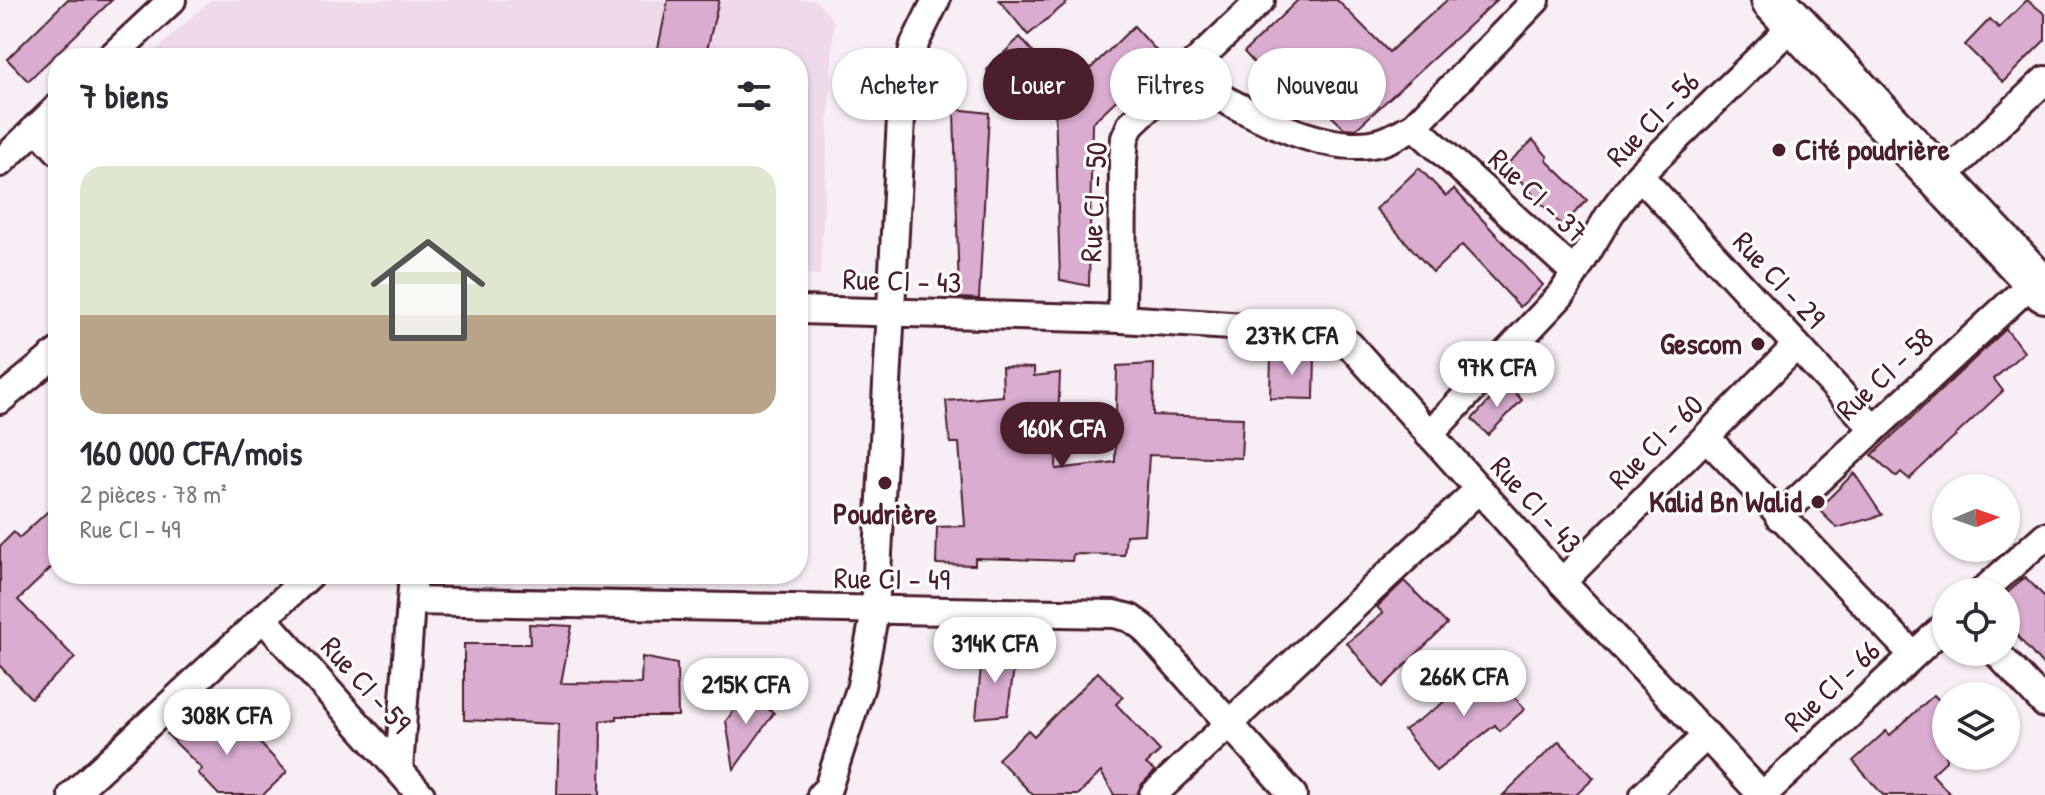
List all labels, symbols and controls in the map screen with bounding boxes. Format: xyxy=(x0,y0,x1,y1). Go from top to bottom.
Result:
chip: Acheter xyxy=(832,48,967,120)
chip: Louer xyxy=(983,48,1094,120)
chip: Filtres xyxy=(1110,48,1232,120)
chip: Nouveau xyxy=(1248,48,1386,120)
street label: Rue CI - 56 xyxy=(1597,62,1708,175)
text: 7 biens xyxy=(80,73,168,119)
icon: filters xyxy=(732,74,776,118)
place label: Cité poudrière xyxy=(1795,129,1950,170)
street label: Rue CI - 37 xyxy=(1480,139,1597,252)
street label: Rue CI - 50 xyxy=(1070,141,1116,263)
marker: Cité poudrière xyxy=(1770,141,1788,159)
icon: home xyxy=(356,218,500,362)
street label: Rue CI - 29 xyxy=(1725,222,1835,336)
street label: Rue CI - 43 xyxy=(842,258,962,302)
pin: 237K CFA xyxy=(1209,309,1375,377)
text: 237K CFA xyxy=(1246,317,1338,352)
street label: Rue CI - 58 xyxy=(1827,318,1942,429)
place label: Gescom xyxy=(1660,323,1742,363)
marker: Gescom xyxy=(1749,335,1767,353)
pin: 97K CFA xyxy=(1423,341,1571,409)
text: 97K CFA xyxy=(1458,349,1536,384)
street label: Rue CI - 60 xyxy=(1599,385,1712,498)
pin: 160K CFA xyxy=(979,402,1145,470)
text: 160K CFA xyxy=(1018,410,1106,445)
text: 160 000 CFA/mois xyxy=(80,430,302,476)
street label: Rue CI - 43 xyxy=(1482,447,1591,562)
marker: Poudrière xyxy=(876,474,894,492)
north arrow xyxy=(1932,474,2020,562)
map controls xyxy=(1932,474,2020,770)
text: 2 pièces · 78 m² xyxy=(80,476,227,511)
place label: Kalid Bn Walid xyxy=(1649,481,1802,521)
place label: Poudrière xyxy=(833,493,937,533)
marker: Kalid Bn Walid xyxy=(1809,493,1827,511)
text: Rue CI - 49 xyxy=(80,511,181,546)
street label: Rue CI - 49 xyxy=(834,557,950,599)
button: locate xyxy=(1932,578,2020,666)
pin: 314K CFA xyxy=(912,617,1078,685)
text: 314K CFA xyxy=(951,625,1039,660)
street label: Rue CI - 59 xyxy=(313,627,421,741)
street label: Rue CI - 66 xyxy=(1775,630,1888,740)
pin: 266K CFA xyxy=(1381,650,1547,718)
pin: 215K CFA xyxy=(663,658,829,726)
text: 266K CFA xyxy=(1419,658,1509,693)
text: 215K CFA xyxy=(702,666,790,701)
button: layers xyxy=(1932,682,2020,770)
pin: 308K CFA xyxy=(144,689,310,757)
text: 308K CFA xyxy=(182,697,272,732)

